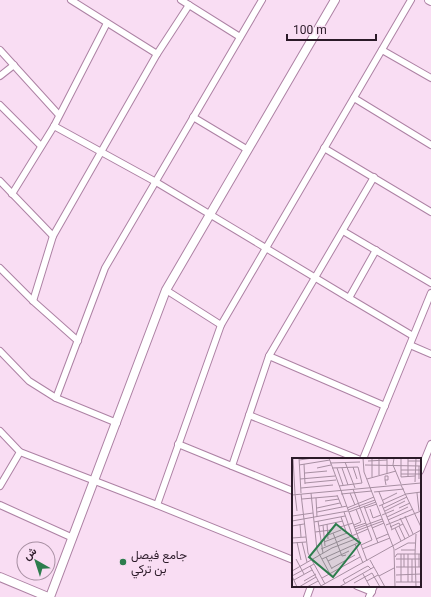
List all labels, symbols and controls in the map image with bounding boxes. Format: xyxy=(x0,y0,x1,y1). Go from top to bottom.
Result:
scale bar xyxy=(287,16,376,42)
text: 100 m xyxy=(293,23,327,37)
inset map xyxy=(292,458,421,587)
north arrow xyxy=(16,541,56,581)
text: ش xyxy=(21,544,39,563)
place label: جامع فيصل بن تركي xyxy=(131,548,187,579)
marker: جامع فيصل بن تركي xyxy=(118,557,128,567)

